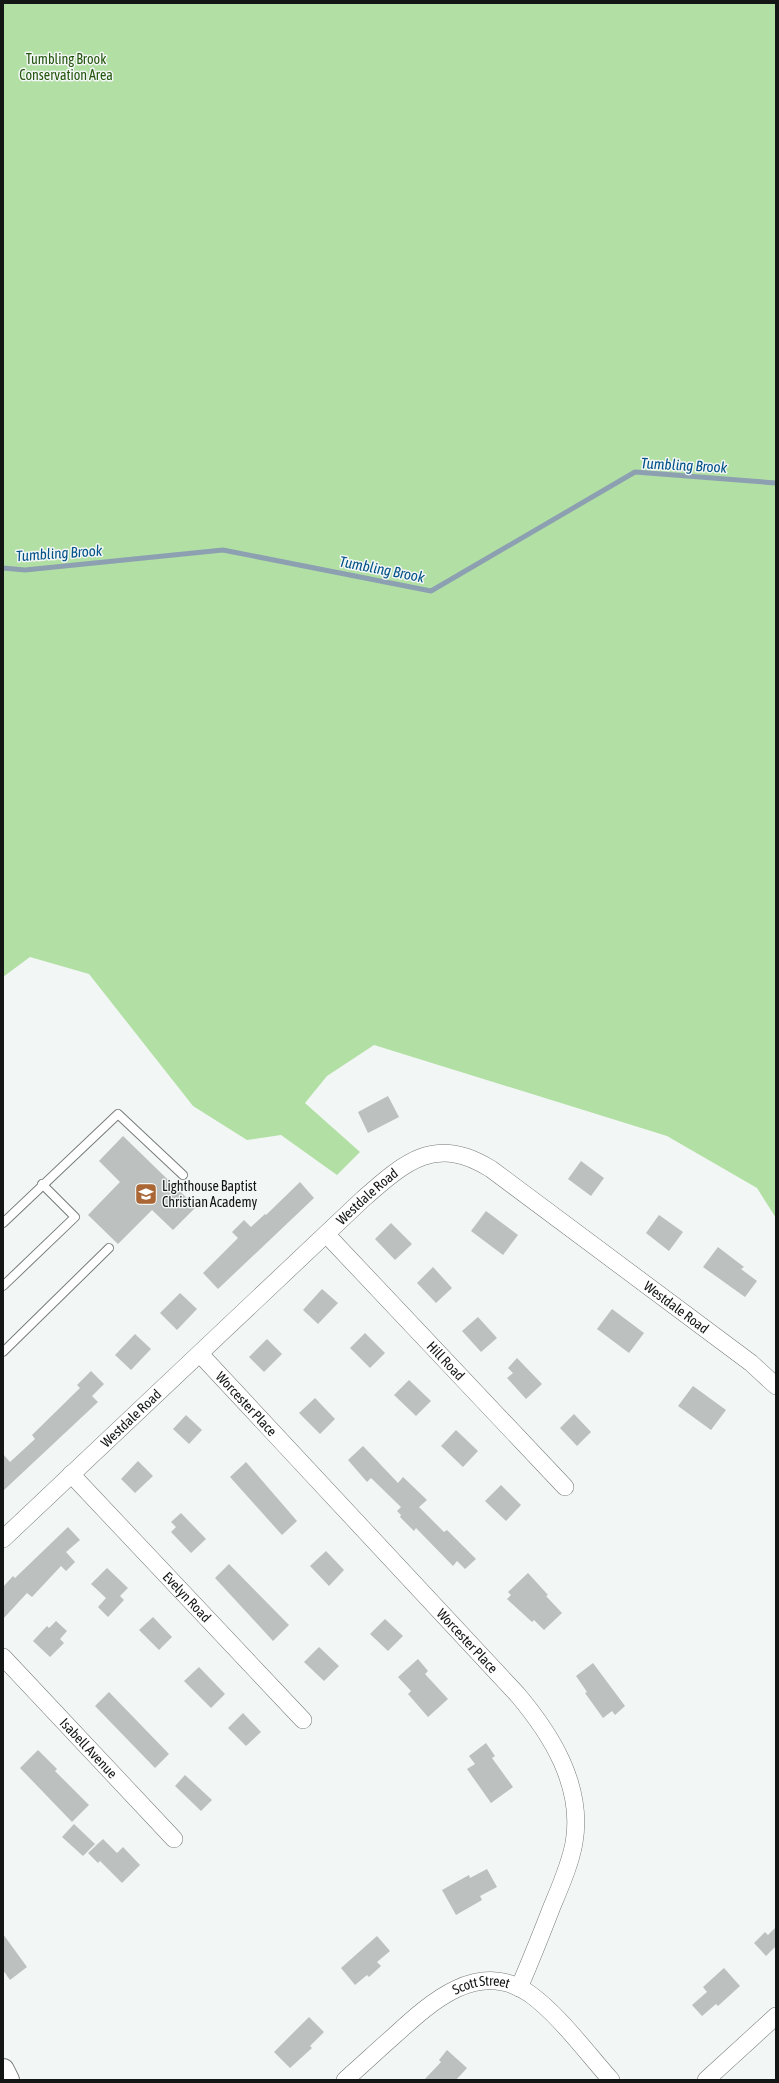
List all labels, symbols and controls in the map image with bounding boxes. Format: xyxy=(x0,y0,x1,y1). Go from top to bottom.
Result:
park label: Tumbling Brook Conservation Area xyxy=(19,51,113,83)
water label: Tumbling Brook xyxy=(640,454,728,476)
water label: Tumbling Brook xyxy=(15,541,103,565)
water label: Tumbling Brook xyxy=(338,552,427,586)
street label: Westdale Road xyxy=(333,1165,401,1228)
place label: Lighthouse Baptist Christian Academy xyxy=(162,1178,257,1210)
school or university icon: Lighthouse Baptist Christian Academy xyxy=(133,1181,159,1207)
street label: Westdale Road xyxy=(641,1278,712,1337)
street label: Hill Road xyxy=(424,1338,468,1384)
street label: Worcester Place xyxy=(213,1368,280,1439)
street label: Westdale Road xyxy=(98,1386,164,1450)
street label: Evelyn Road xyxy=(160,1569,214,1625)
street label: Worcester Place xyxy=(434,1605,501,1676)
street label: Isabell Avenue xyxy=(57,1715,121,1781)
street label: Scott Street xyxy=(450,1973,512,1998)

